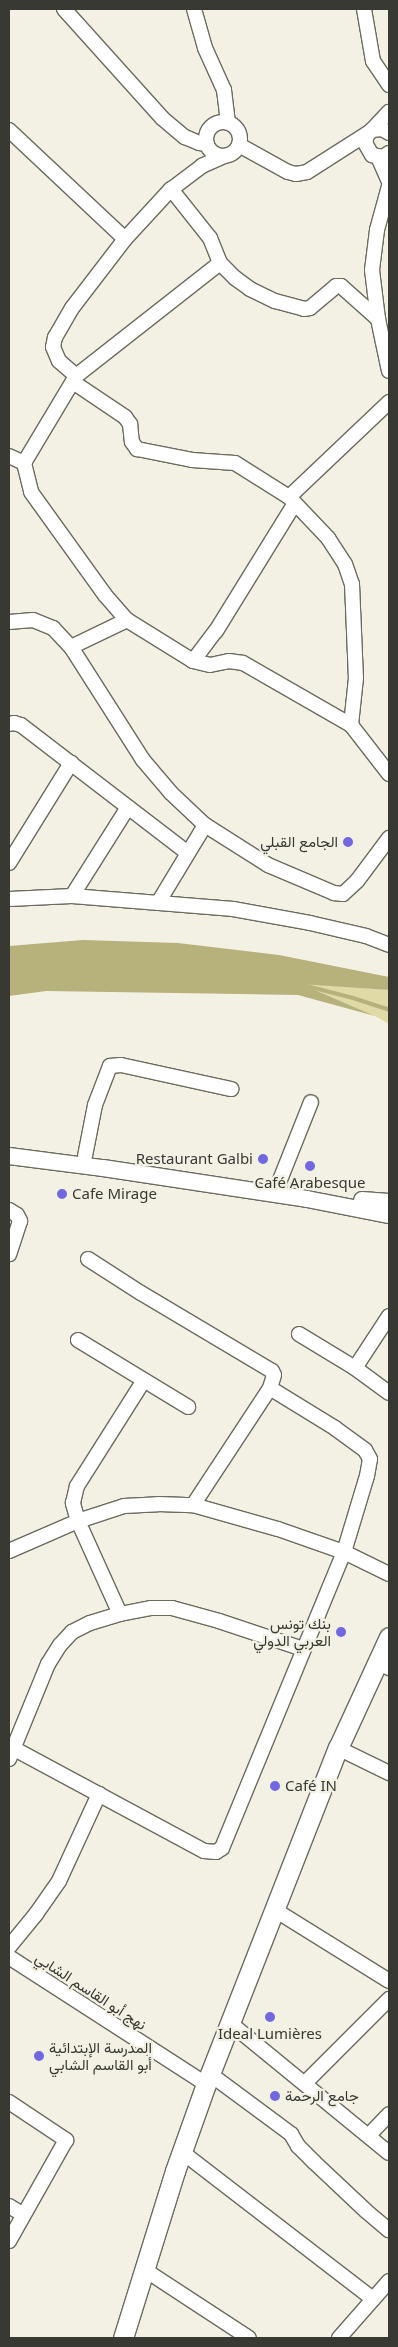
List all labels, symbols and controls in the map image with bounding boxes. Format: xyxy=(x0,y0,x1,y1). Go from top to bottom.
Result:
place label: الجامع القبلي xyxy=(260,833,338,851)
marker: الجامع القبلي xyxy=(342,836,354,848)
place label: Restaurant Galbi xyxy=(136,1150,253,1168)
marker: Restaurant Galbi xyxy=(257,1153,269,1165)
marker: Café Arabesque xyxy=(304,1160,316,1172)
place label: Café Arabesque xyxy=(254,1174,366,1192)
place label: Cafe Mirage xyxy=(72,1185,157,1203)
marker: Cafe Mirage xyxy=(56,1188,68,1200)
place label: بنك تونس العربي الدولي xyxy=(253,1614,331,1649)
marker: بنك تونس العربي الدولي xyxy=(335,1626,347,1638)
place label: Café IN xyxy=(285,1777,337,1795)
marker: Café IN xyxy=(269,1780,281,1792)
street label: نهج أبو القاسم الشابي xyxy=(32,1948,150,2034)
marker: Ideal Lumières xyxy=(264,2011,276,2023)
place label: Ideal Lumières xyxy=(218,2025,322,2043)
place label: المدرسة الإبتدائية أبو القاسم الشابي xyxy=(49,2038,152,2073)
marker: المدرسة الإبتدائية أبو القاسم الشابي xyxy=(33,2050,45,2062)
place label: جامع الرحمة xyxy=(285,2087,359,2105)
marker: جامع الرحمة xyxy=(269,2090,281,2102)

